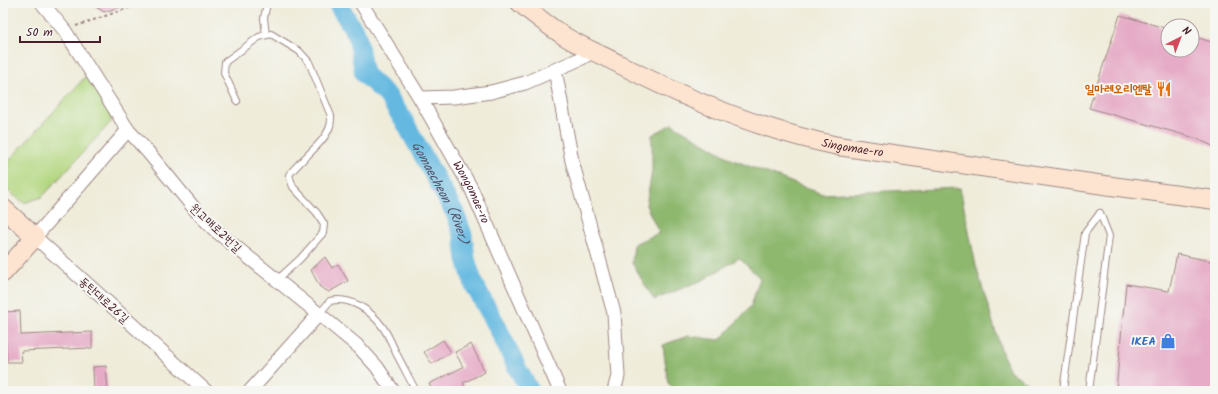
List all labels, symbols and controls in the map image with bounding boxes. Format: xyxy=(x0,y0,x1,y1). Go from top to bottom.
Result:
scale bar xyxy=(20,18,100,44)
north arrow xyxy=(1160,18,1200,58)
text: N xyxy=(1177,22,1195,40)
text: 50 m xyxy=(26,23,53,42)
place label: 일마레오리엔탈 xyxy=(1084,80,1152,99)
restaurant icon: 일마레오리엔탈 xyxy=(1155,80,1173,98)
street label: Singomae-ro xyxy=(820,134,885,163)
water label: Gomaecheon (River) xyxy=(405,138,473,246)
street label: Wongomae-ro xyxy=(447,157,494,227)
street label: 원고매로2번길 xyxy=(185,199,246,258)
street label: 동탄대로26길 xyxy=(74,273,133,328)
place label: IKEA xyxy=(1131,332,1156,351)
shop icon: IKEA xyxy=(1159,332,1177,350)

